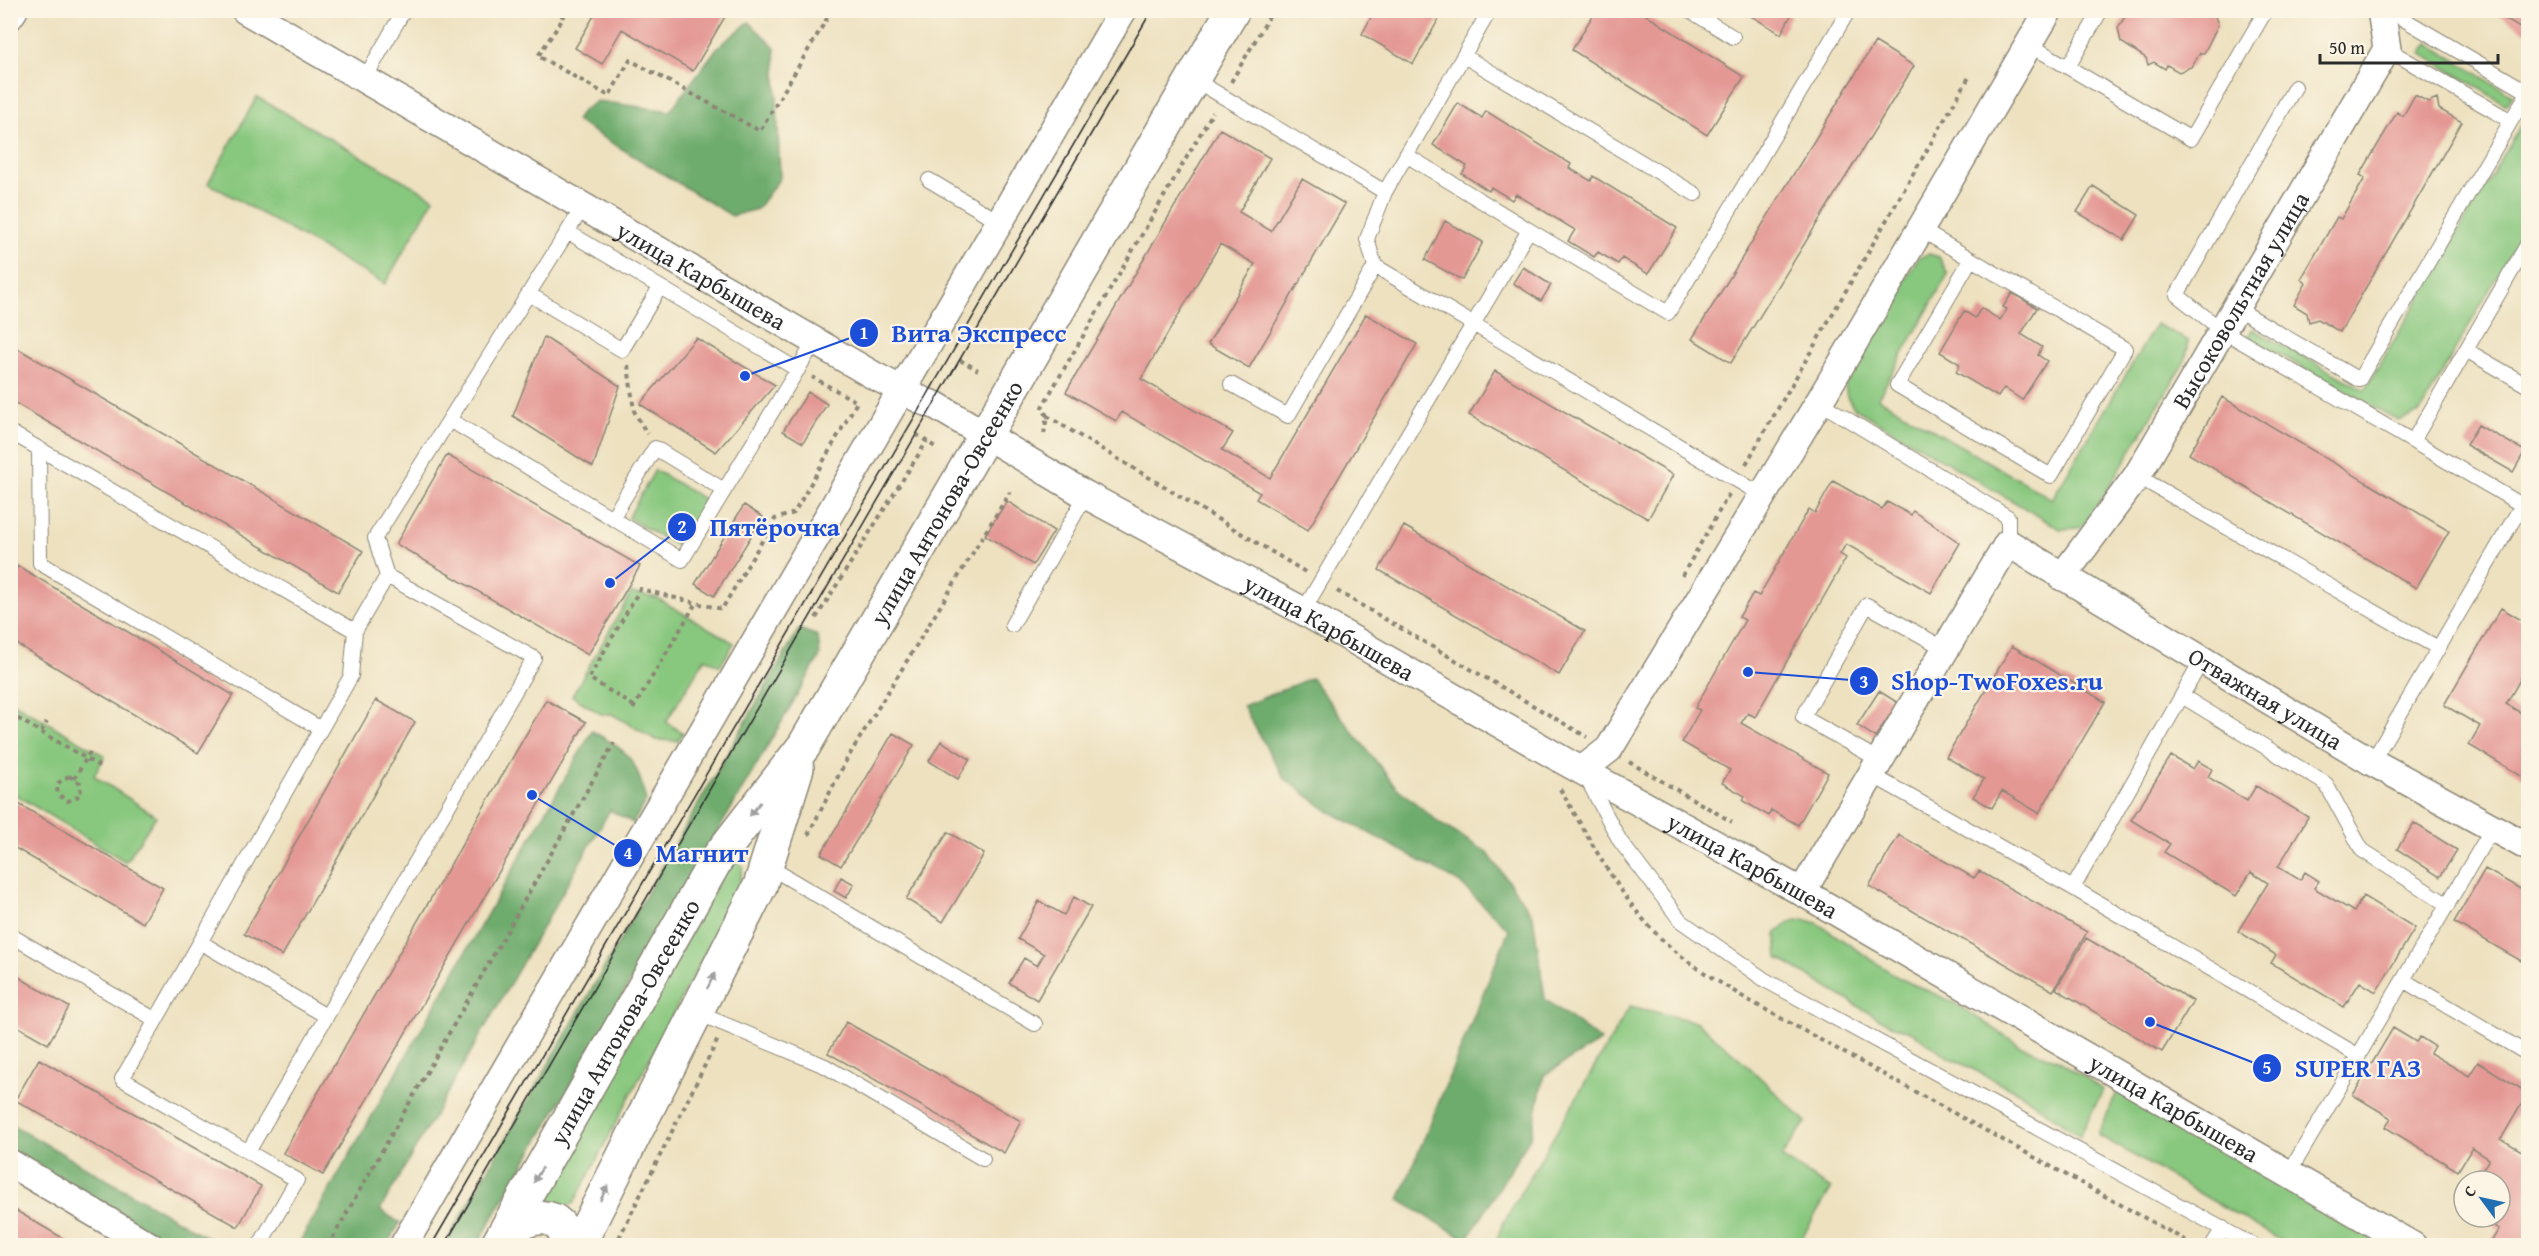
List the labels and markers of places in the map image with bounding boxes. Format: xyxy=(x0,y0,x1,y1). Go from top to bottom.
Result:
callout: Вита Экспресс xyxy=(849,311,1078,355)
callout: Пятёрочка xyxy=(667,505,852,549)
callout: Shop-TwoFoxes.ru xyxy=(1849,659,2115,703)
callout: Магнит xyxy=(613,831,760,875)
callout: SUPER ГАЗ xyxy=(2252,1046,2433,1090)

